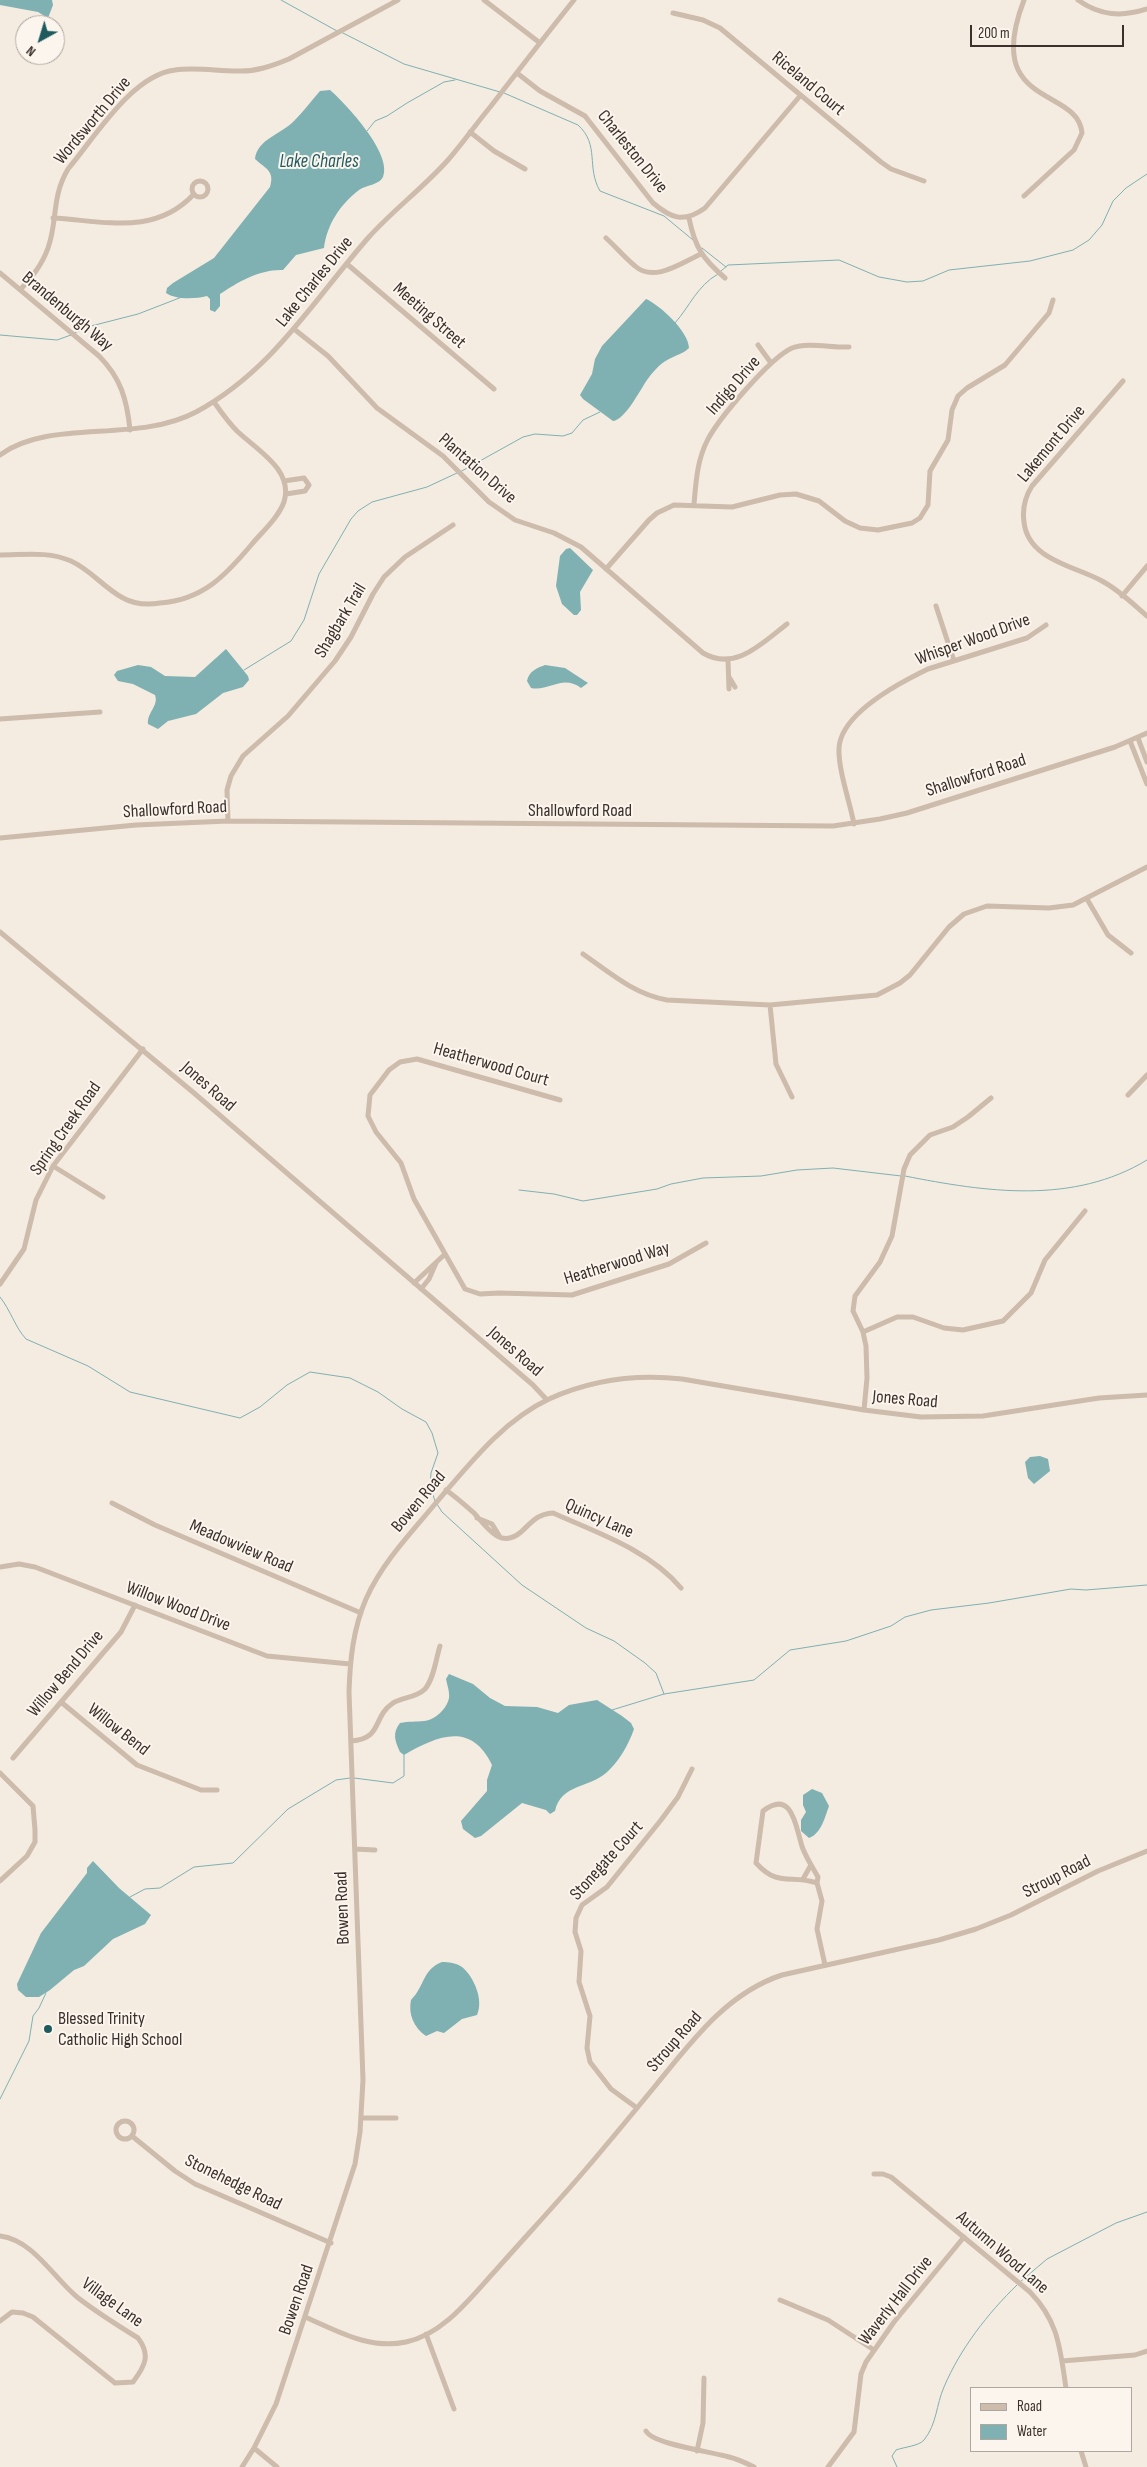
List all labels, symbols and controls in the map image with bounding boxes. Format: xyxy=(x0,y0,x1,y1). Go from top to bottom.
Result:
north arrow xyxy=(15,15,65,65)
scale bar xyxy=(972,15,1126,47)
text: 200 m xyxy=(978,24,1010,43)
text: N xyxy=(23,42,39,60)
street label: Riceland Court xyxy=(767,47,849,121)
street label: Wordsworth Drive xyxy=(50,73,136,169)
street label: Charleston Drive xyxy=(592,106,672,198)
water label: Lake Charles xyxy=(279,151,359,173)
street label: Lake Charles Drive xyxy=(272,232,358,332)
street label: Brandenburgh Way xyxy=(17,268,117,356)
street label: Meeting Street xyxy=(388,278,470,354)
street label: Indigo Drive xyxy=(703,352,765,420)
street label: Lakemont Drive xyxy=(1013,401,1091,487)
street label: Plantation Drive xyxy=(434,429,520,509)
street label: Shagbark Trail xyxy=(310,580,372,662)
street label: Whisper Wood Drive xyxy=(913,609,1033,671)
street label: Shallowford Road xyxy=(923,750,1029,802)
street label: Shallowford Road xyxy=(122,796,228,824)
street label: Shallowford Road xyxy=(528,800,632,822)
street label: Heatherwood Court xyxy=(431,1038,551,1092)
street label: Jones Road xyxy=(176,1057,240,1117)
street label: Spring Creek Road xyxy=(26,1078,106,1180)
street label: Heatherwood Way xyxy=(561,1238,673,1290)
street label: Jones Road xyxy=(483,1322,547,1382)
street label: Jones Road xyxy=(871,1386,939,1414)
street label: Bowen Road xyxy=(387,1467,451,1537)
street label: Quincy Lane xyxy=(561,1494,637,1544)
street label: Meadowview Road xyxy=(186,1516,296,1578)
street label: Willow Wood Drive xyxy=(123,1577,233,1637)
street label: Willow Bend Drive xyxy=(23,1626,109,1722)
street label: Willow Bend xyxy=(83,1699,153,1761)
street label: Stonegate Court xyxy=(566,1817,648,1905)
street label: Stroup Road xyxy=(1019,1851,1095,1903)
street label: Bowen Road xyxy=(331,1871,355,1945)
street label: Stroup Road xyxy=(643,2007,707,2077)
place label: Blessed Trinity Catholic High School xyxy=(58,2008,182,2050)
marker: Blessed Trinity Catholic High School xyxy=(42,2023,54,2035)
street label: Stonehedge Road xyxy=(181,2150,285,2216)
street label: Autumn Wood Lane xyxy=(951,2207,1053,2299)
street label: Waverly Hall Drive xyxy=(854,2252,938,2350)
street label: Bowen Road xyxy=(275,2262,319,2338)
street label: Village Lane xyxy=(77,2273,147,2333)
legend xyxy=(970,2387,1132,2452)
text: Road xyxy=(1017,2397,1042,2416)
text: Water xyxy=(1017,2422,1047,2441)

